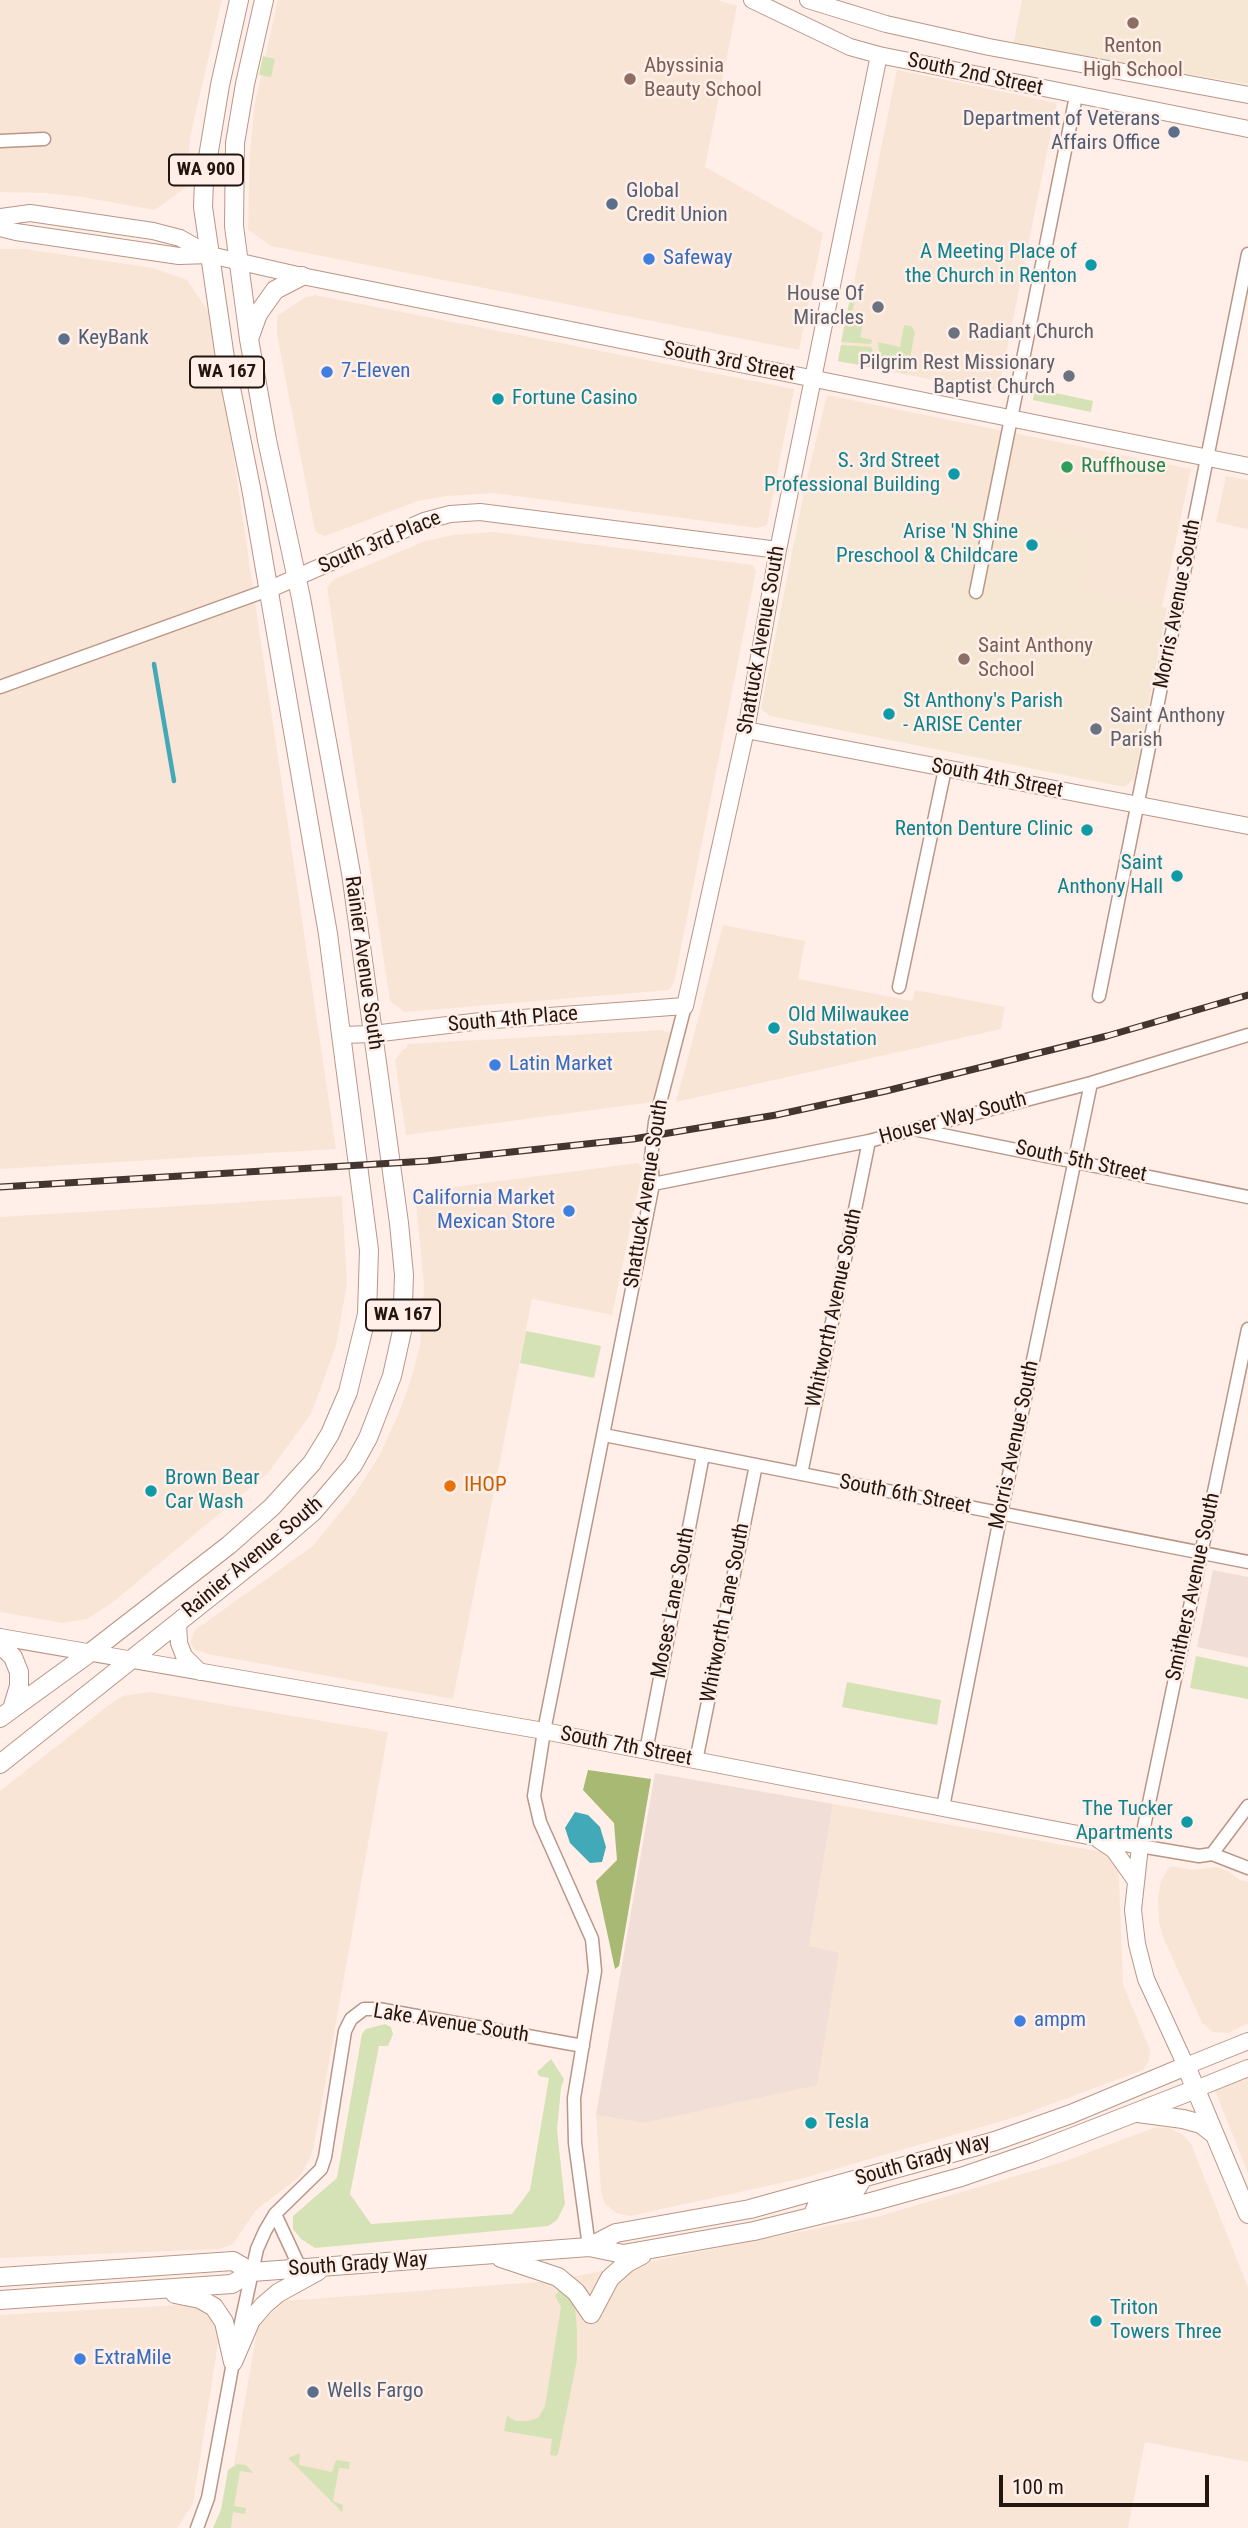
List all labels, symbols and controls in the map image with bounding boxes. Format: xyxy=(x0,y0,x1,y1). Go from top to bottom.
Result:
marker: Renton High School xyxy=(1125,15,1141,31)
place label: Renton High School xyxy=(1083,34,1183,84)
street label: South 2nd Street xyxy=(905,48,1045,102)
place label: Abyssinia Beauty School xyxy=(644,54,762,104)
marker: Abyssinia Beauty School xyxy=(622,71,638,87)
place label: Department of Veterans Affairs Office xyxy=(963,107,1160,157)
marker: Department of Veterans Affairs Office xyxy=(1166,124,1182,140)
road number: WA 900 xyxy=(169,154,243,186)
place label: Global Credit Union xyxy=(626,179,728,229)
marker: Global Credit Union xyxy=(604,196,620,212)
place label: A Meeting Place of the Church in Renton xyxy=(905,240,1077,290)
place label: Safeway xyxy=(663,246,732,272)
marker: Safeway xyxy=(641,251,657,267)
marker: A Meeting Place of the Church in Renton xyxy=(1083,257,1099,273)
place label: House Of Miracles xyxy=(787,282,864,332)
marker: House Of Miracles xyxy=(870,299,886,315)
place label: Radiant Church xyxy=(968,320,1094,346)
marker: Radiant Church xyxy=(946,325,962,341)
place label: KeyBank xyxy=(78,326,149,352)
marker: KeyBank xyxy=(56,331,72,347)
street label: South 3rd Street xyxy=(661,337,797,387)
place label: Pilgrim Rest Missionary Baptist Church xyxy=(859,351,1055,401)
road number: WA 167 xyxy=(190,356,264,388)
place label: 7-Eleven xyxy=(341,359,410,385)
marker: 7-Eleven xyxy=(319,364,335,380)
marker: Pilgrim Rest Missionary Baptist Church xyxy=(1061,368,1077,384)
place label: Fortune Casino xyxy=(512,386,638,412)
marker: Fortune Casino xyxy=(490,391,506,407)
place label: S. 3rd Street Professional Building xyxy=(764,449,940,499)
place label: Ruffhouse xyxy=(1081,454,1166,480)
marker: Ruffhouse xyxy=(1059,459,1075,475)
marker: S. 3rd Street Professional Building xyxy=(946,466,962,482)
street label: South 3rd Place xyxy=(315,506,445,580)
street label: Morris Avenue South xyxy=(1149,517,1207,691)
place label: Arise 'N Shine Preschool & Childcare xyxy=(836,520,1018,570)
marker: Arise 'N Shine Preschool & Childcare xyxy=(1024,537,1040,553)
street label: Shattuck Avenue South xyxy=(733,544,791,736)
place label: Saint Anthony School xyxy=(978,634,1093,684)
marker: Saint Anthony School xyxy=(956,651,972,667)
place label: St Anthony's Parish - ARISE Center xyxy=(903,689,1063,739)
place label: Saint Anthony Parish xyxy=(1110,704,1225,754)
marker: St Anthony's Parish - ARISE Center xyxy=(881,706,897,722)
marker: Saint Anthony Parish xyxy=(1088,721,1104,737)
street label: South 4th Street xyxy=(929,754,1065,804)
place label: Renton Denture Clinic xyxy=(895,817,1073,843)
marker: Renton Denture Clinic xyxy=(1079,822,1095,838)
place label: Saint Anthony Hall xyxy=(1057,851,1163,901)
marker: Saint Anthony Hall xyxy=(1169,868,1185,884)
street label: Rainier Avenue South xyxy=(338,874,388,1052)
street label: South 4th Place xyxy=(447,1002,579,1038)
place label: Old Milwaukee Substation xyxy=(788,1003,909,1053)
marker: Old Milwaukee Substation xyxy=(766,1020,782,1036)
place label: Latin Market xyxy=(509,1052,613,1078)
marker: Latin Market xyxy=(487,1057,503,1073)
street label: Houser Way South xyxy=(877,1087,1029,1151)
street label: Shattuck Avenue South xyxy=(620,1098,674,1290)
street label: South 5th Street xyxy=(1013,1136,1149,1188)
place label: California Market Mexican Store xyxy=(412,1186,555,1236)
marker: California Market Mexican Store xyxy=(561,1203,577,1219)
street label: Whitworth Avenue South xyxy=(802,1206,868,1410)
road number: WA 167 xyxy=(366,1300,440,1330)
street label: Morris Avenue South xyxy=(985,1358,1045,1532)
place label: Brown Bear Car Wash xyxy=(165,1466,260,1516)
street label: South 6th Street xyxy=(837,1470,973,1520)
place label: IHOP xyxy=(464,1473,507,1499)
marker: IHOP xyxy=(442,1478,458,1494)
marker: Brown Bear Car Wash xyxy=(143,1483,159,1499)
street label: Smithers Avenue South xyxy=(1162,1491,1226,1683)
street label: Rainier Avenue South xyxy=(178,1492,328,1624)
street label: Whitworth Lane South xyxy=(696,1521,756,1705)
street label: Moses Lane South xyxy=(647,1525,701,1681)
street label: South 7th Street xyxy=(558,1722,694,1772)
place label: The Tucker Apartments xyxy=(1076,1797,1173,1847)
marker: The Tucker Apartments xyxy=(1179,1814,1195,1830)
street label: Lake Avenue South xyxy=(371,1999,531,2049)
place label: ampm xyxy=(1034,2008,1086,2034)
marker: ampm xyxy=(1012,2013,1028,2029)
place label: Tesla xyxy=(825,2110,869,2136)
marker: Tesla xyxy=(803,2115,819,2131)
street label: South Grady Way xyxy=(852,2130,994,2192)
street label: South Grady Way xyxy=(288,2248,428,2282)
place label: Triton Towers Three xyxy=(1110,2296,1222,2346)
marker: Triton Towers Three xyxy=(1088,2313,1104,2329)
place label: ExtraMile xyxy=(94,2346,171,2372)
marker: ExtraMile xyxy=(72,2351,88,2367)
place label: Wells Fargo xyxy=(327,2379,423,2405)
marker: Wells Fargo xyxy=(305,2384,321,2400)
scale bar xyxy=(1003,2462,1213,2506)
text: 100 m xyxy=(1012,2475,1064,2499)

